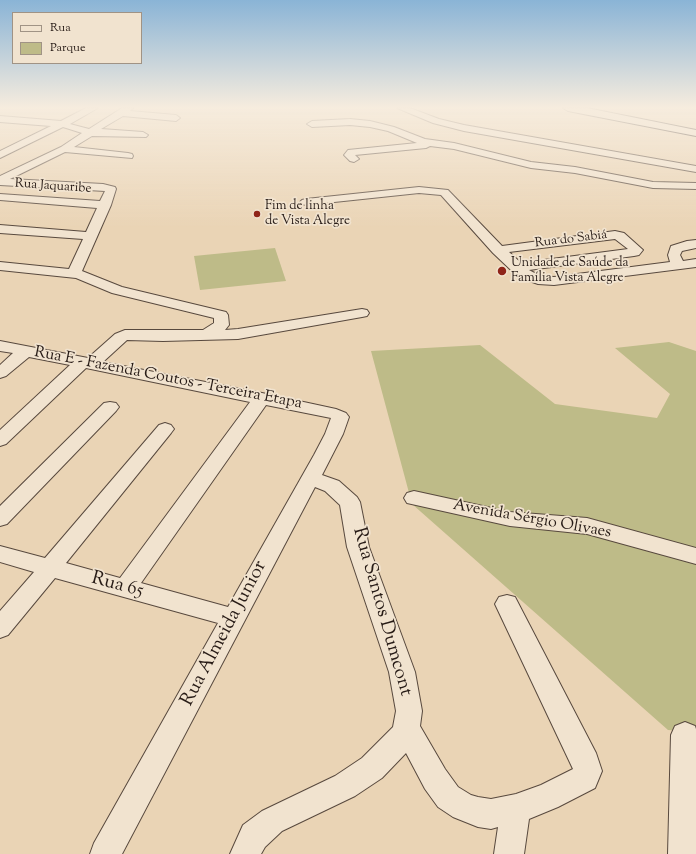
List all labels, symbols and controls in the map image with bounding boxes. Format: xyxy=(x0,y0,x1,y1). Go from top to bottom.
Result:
legend xyxy=(12,12,142,64)
text: Rua xyxy=(50,19,71,37)
text: Parque xyxy=(50,39,86,57)
street label: Rua Jaquaribe xyxy=(14,177,92,197)
place label: Fim de linha de Vista Alegre xyxy=(265,199,350,230)
marker: Fim de linha de Vista Alegre xyxy=(252,209,262,219)
street label: Rua do Sabiá xyxy=(534,228,608,252)
place label: Unidade de Saúde da Família Vista Alegre xyxy=(511,256,629,287)
marker: Unidade de Saúde da Família Vista Alegre xyxy=(496,265,508,277)
street label: Rua E - Fazenda Coutos - Terceira Etapa xyxy=(32,344,304,414)
street label: Avenida Sérgio Olivaes xyxy=(451,497,613,543)
street label: Rua Santos Dumcont xyxy=(346,525,416,699)
street label: Rua Almeida Junior xyxy=(177,557,273,711)
street label: Rua 65 xyxy=(89,568,145,604)

